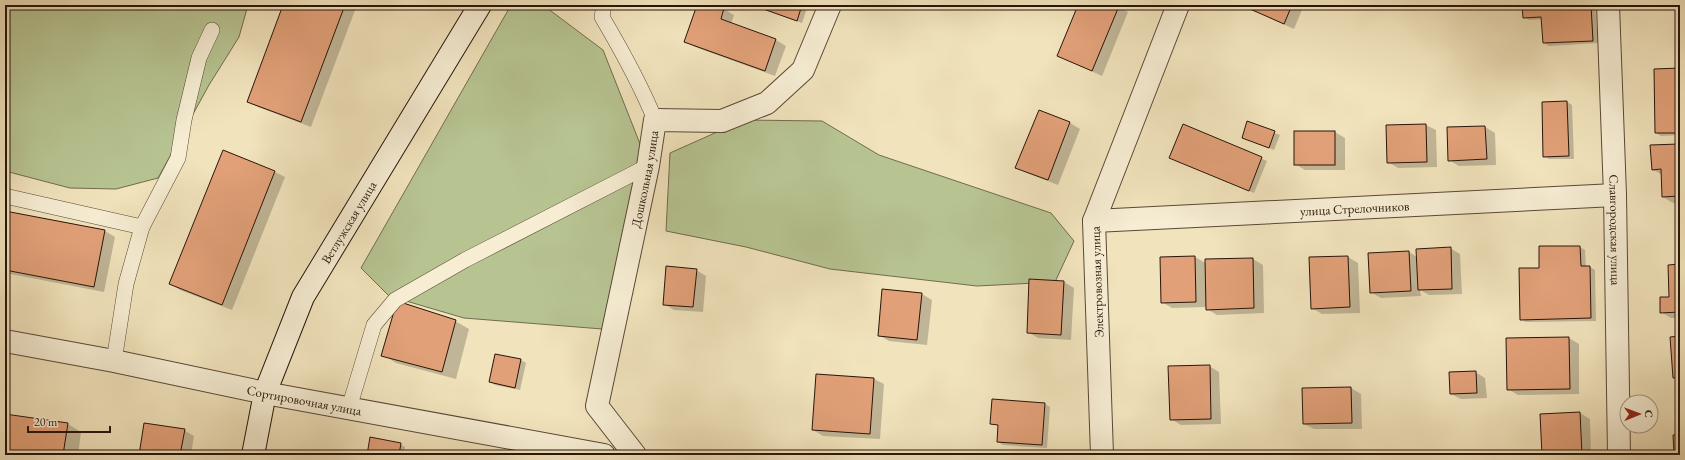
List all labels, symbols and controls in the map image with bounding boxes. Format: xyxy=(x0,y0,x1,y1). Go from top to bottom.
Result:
street label: Дошкольная улица xyxy=(627,128,662,229)
street label: Славгородская улица xyxy=(1606,174,1625,286)
street label: Ветлужская улица xyxy=(317,177,380,267)
street label: улица Стрелочников xyxy=(1300,197,1410,219)
street label: Электровозная улица xyxy=(1087,225,1107,338)
street label: Сортировочная улица xyxy=(245,381,364,419)
north arrow xyxy=(1619,394,1659,434)
scale bar xyxy=(28,408,110,434)
text: С xyxy=(1642,410,1656,418)
text: 20 m xyxy=(34,414,58,430)

